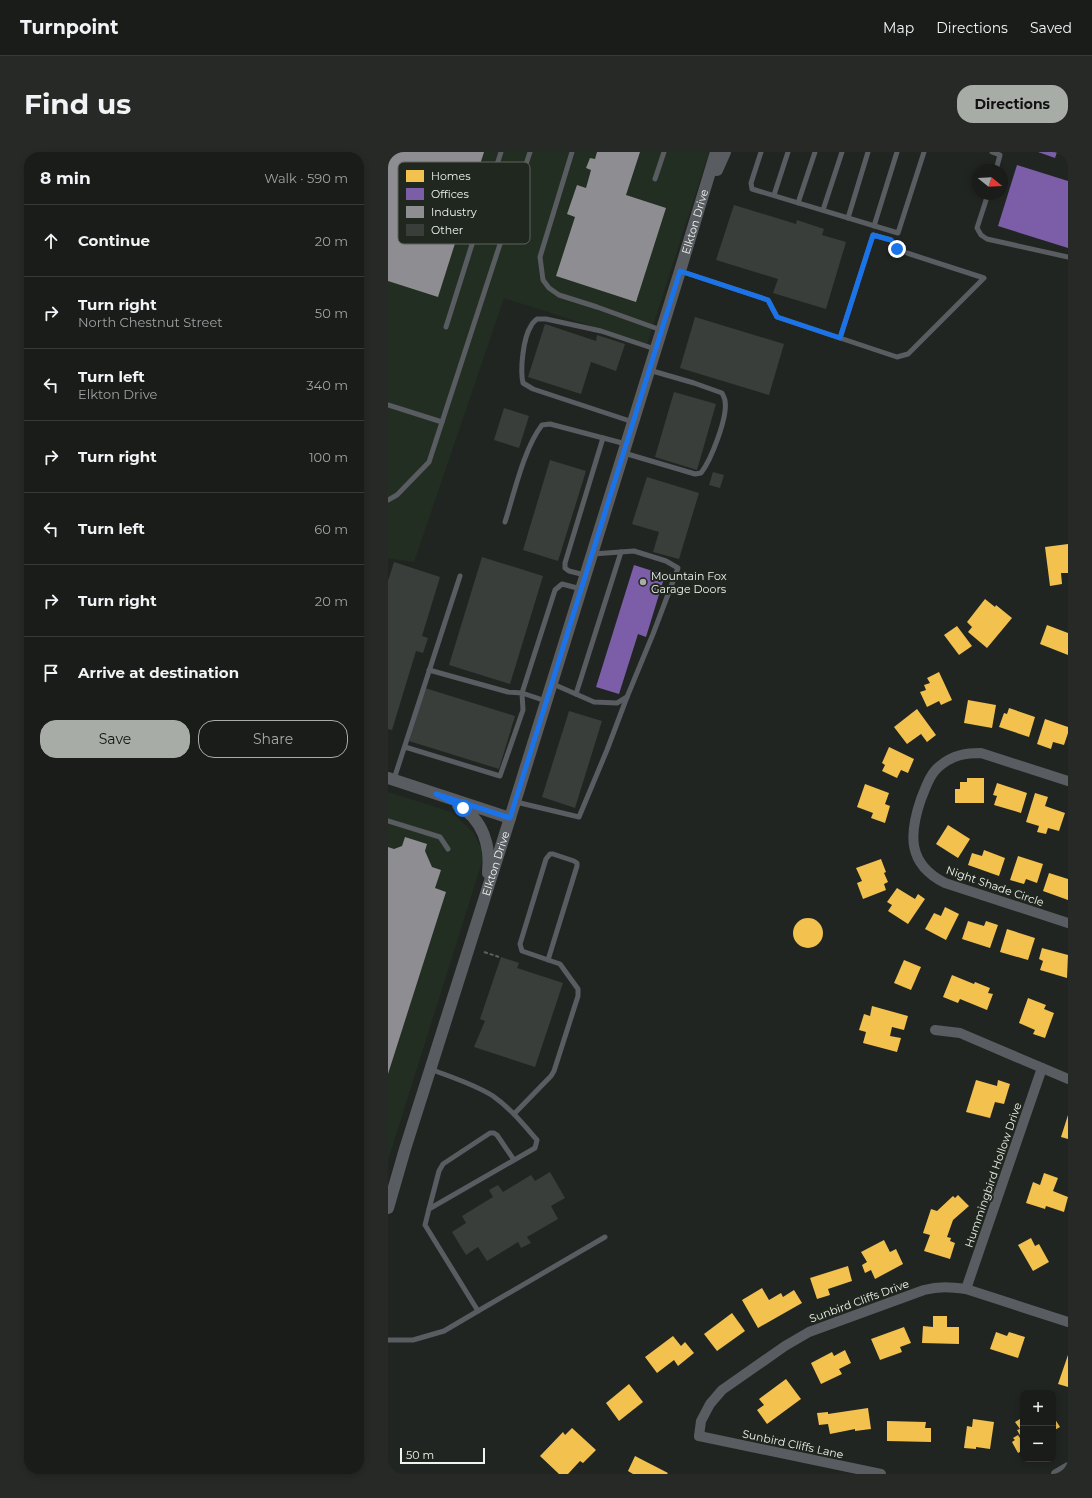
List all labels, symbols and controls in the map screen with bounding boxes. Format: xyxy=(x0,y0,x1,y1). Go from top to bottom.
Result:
text: Turnpoint xyxy=(20,16,119,39)
text: Map xyxy=(883,19,914,37)
text: Directions xyxy=(936,19,1008,37)
text: Saved xyxy=(1030,19,1072,37)
button: Directions xyxy=(957,85,1068,123)
text: Find us xyxy=(24,87,131,121)
legend xyxy=(398,162,530,244)
north arrow xyxy=(972,164,1008,200)
text: 8 min xyxy=(40,168,91,188)
text: Homes xyxy=(431,169,471,183)
text: Walk · 590 m xyxy=(264,170,348,186)
text: Offices xyxy=(431,187,469,201)
street label: Elkton Drive xyxy=(678,187,711,256)
text: Industry xyxy=(431,205,477,219)
text: Other xyxy=(431,223,463,237)
icon: ahead xyxy=(40,230,62,252)
text: Continue xyxy=(78,231,150,250)
text: 20 m xyxy=(315,233,348,249)
route end xyxy=(888,240,906,258)
text: Turn right xyxy=(78,295,157,314)
icon: right xyxy=(40,302,62,324)
text: 50 m xyxy=(315,305,348,321)
text: North Chestnut Street xyxy=(78,314,223,330)
text: Turn left xyxy=(78,367,145,386)
icon: left xyxy=(40,374,62,396)
text: 340 m xyxy=(306,377,348,393)
text: Elkton Drive xyxy=(78,386,157,402)
icon: right xyxy=(40,446,62,468)
text: Turn right xyxy=(78,447,157,466)
text: 100 m xyxy=(309,449,348,465)
icon: left xyxy=(40,518,62,540)
text: Turn left xyxy=(78,519,145,538)
text: 60 m xyxy=(314,521,348,537)
place label: Mountain Fox Garage Doors xyxy=(651,569,727,596)
marker: Mountain Fox Garage Doors xyxy=(638,577,648,587)
icon: right xyxy=(40,590,62,612)
text: Turn right xyxy=(78,591,157,610)
text: 20 m xyxy=(315,593,348,609)
icon: arrive xyxy=(40,662,62,684)
text: Arrive at destination xyxy=(78,663,239,682)
button: Save xyxy=(40,720,190,758)
button: Share xyxy=(198,720,348,758)
route start xyxy=(454,799,472,817)
street label: Elkton Drive xyxy=(479,829,513,898)
street label: Night Shade Circle xyxy=(944,863,1046,909)
street label: Hummingbird Hollow Drive xyxy=(962,1100,1025,1249)
street label: Sunbird Cliffs Drive xyxy=(807,1276,911,1326)
map controls xyxy=(1020,1390,1056,1462)
button: + xyxy=(1020,1390,1056,1426)
street label: Sunbird Cliffs Lane xyxy=(741,1426,845,1462)
button: − xyxy=(1020,1426,1056,1462)
scale bar xyxy=(400,1446,485,1465)
text: 50 m xyxy=(406,1448,434,1462)

